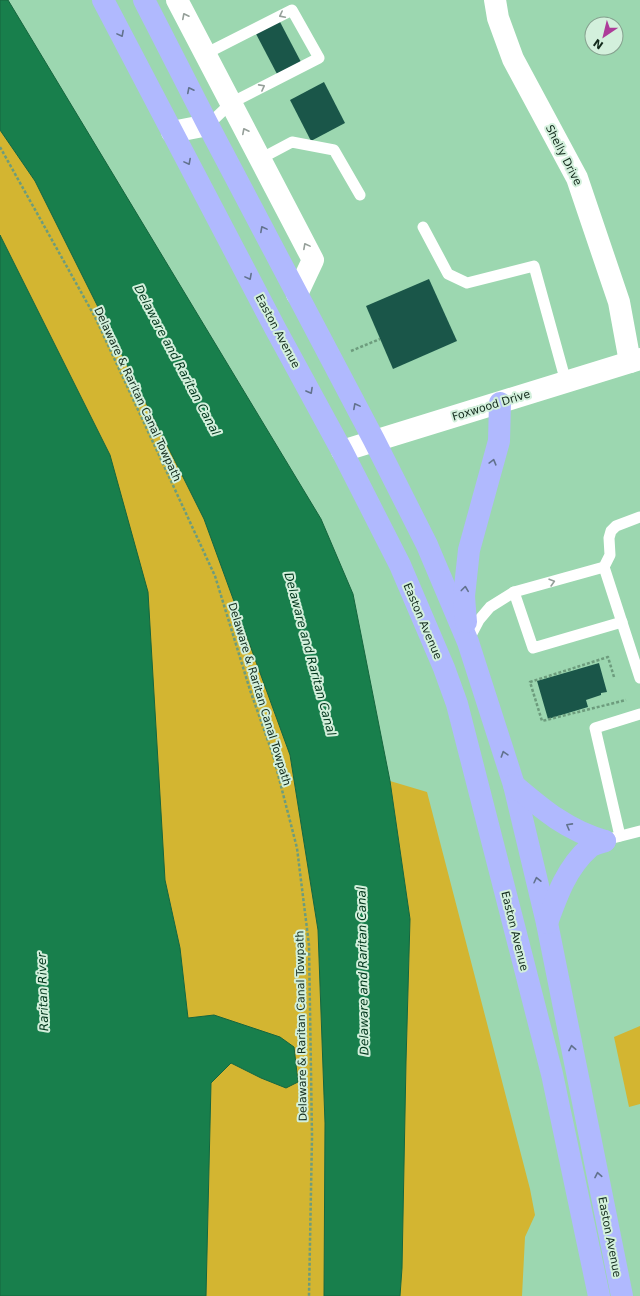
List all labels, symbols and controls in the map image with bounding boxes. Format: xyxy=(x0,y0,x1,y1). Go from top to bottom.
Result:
one-way arrow xyxy=(278,10,286,18)
one-way arrow xyxy=(182,13,190,20)
north arrow xyxy=(584,16,624,56)
one-way arrow xyxy=(116,30,124,38)
text: N xyxy=(591,36,606,52)
one-way arrow xyxy=(258,84,266,92)
one-way arrow xyxy=(188,87,195,95)
street label: Shelly Drive xyxy=(543,123,584,188)
one-way arrow xyxy=(243,128,250,135)
one-way arrow xyxy=(183,158,191,165)
one-way arrow xyxy=(260,225,268,233)
one-way arrow xyxy=(303,243,310,251)
one-way arrow xyxy=(244,273,251,280)
water label: Delaware and Raritan Canal xyxy=(131,282,223,438)
street label: Easton Avenue xyxy=(253,292,303,371)
street label: Delaware & Raritan Canal Towpath xyxy=(91,305,184,483)
one-way arrow xyxy=(305,387,313,395)
street label: Foxwood Drive xyxy=(450,387,532,424)
one-way arrow xyxy=(354,402,361,410)
one-way arrow xyxy=(488,459,497,466)
water label: Delaware and Raritan Canal xyxy=(281,571,339,738)
one-way arrow xyxy=(548,578,555,587)
street label: Easton Avenue xyxy=(401,581,445,662)
one-way arrow xyxy=(460,586,469,592)
street label: Delaware & Raritan Canal Towpath xyxy=(225,601,294,787)
one-way arrow xyxy=(500,751,509,758)
one-way arrow xyxy=(566,823,573,831)
one-way arrow xyxy=(533,876,542,883)
water label: Delaware and Raritan Canal xyxy=(355,886,371,1055)
street label: Easton Avenue xyxy=(498,890,531,973)
street label: Delaware & Raritan Canal Towpath xyxy=(293,930,310,1122)
water label: Raritan River xyxy=(35,951,51,1031)
one-way arrow xyxy=(569,1045,577,1051)
one-way arrow xyxy=(594,1172,602,1179)
street label: Easton Avenue xyxy=(595,1196,624,1279)

